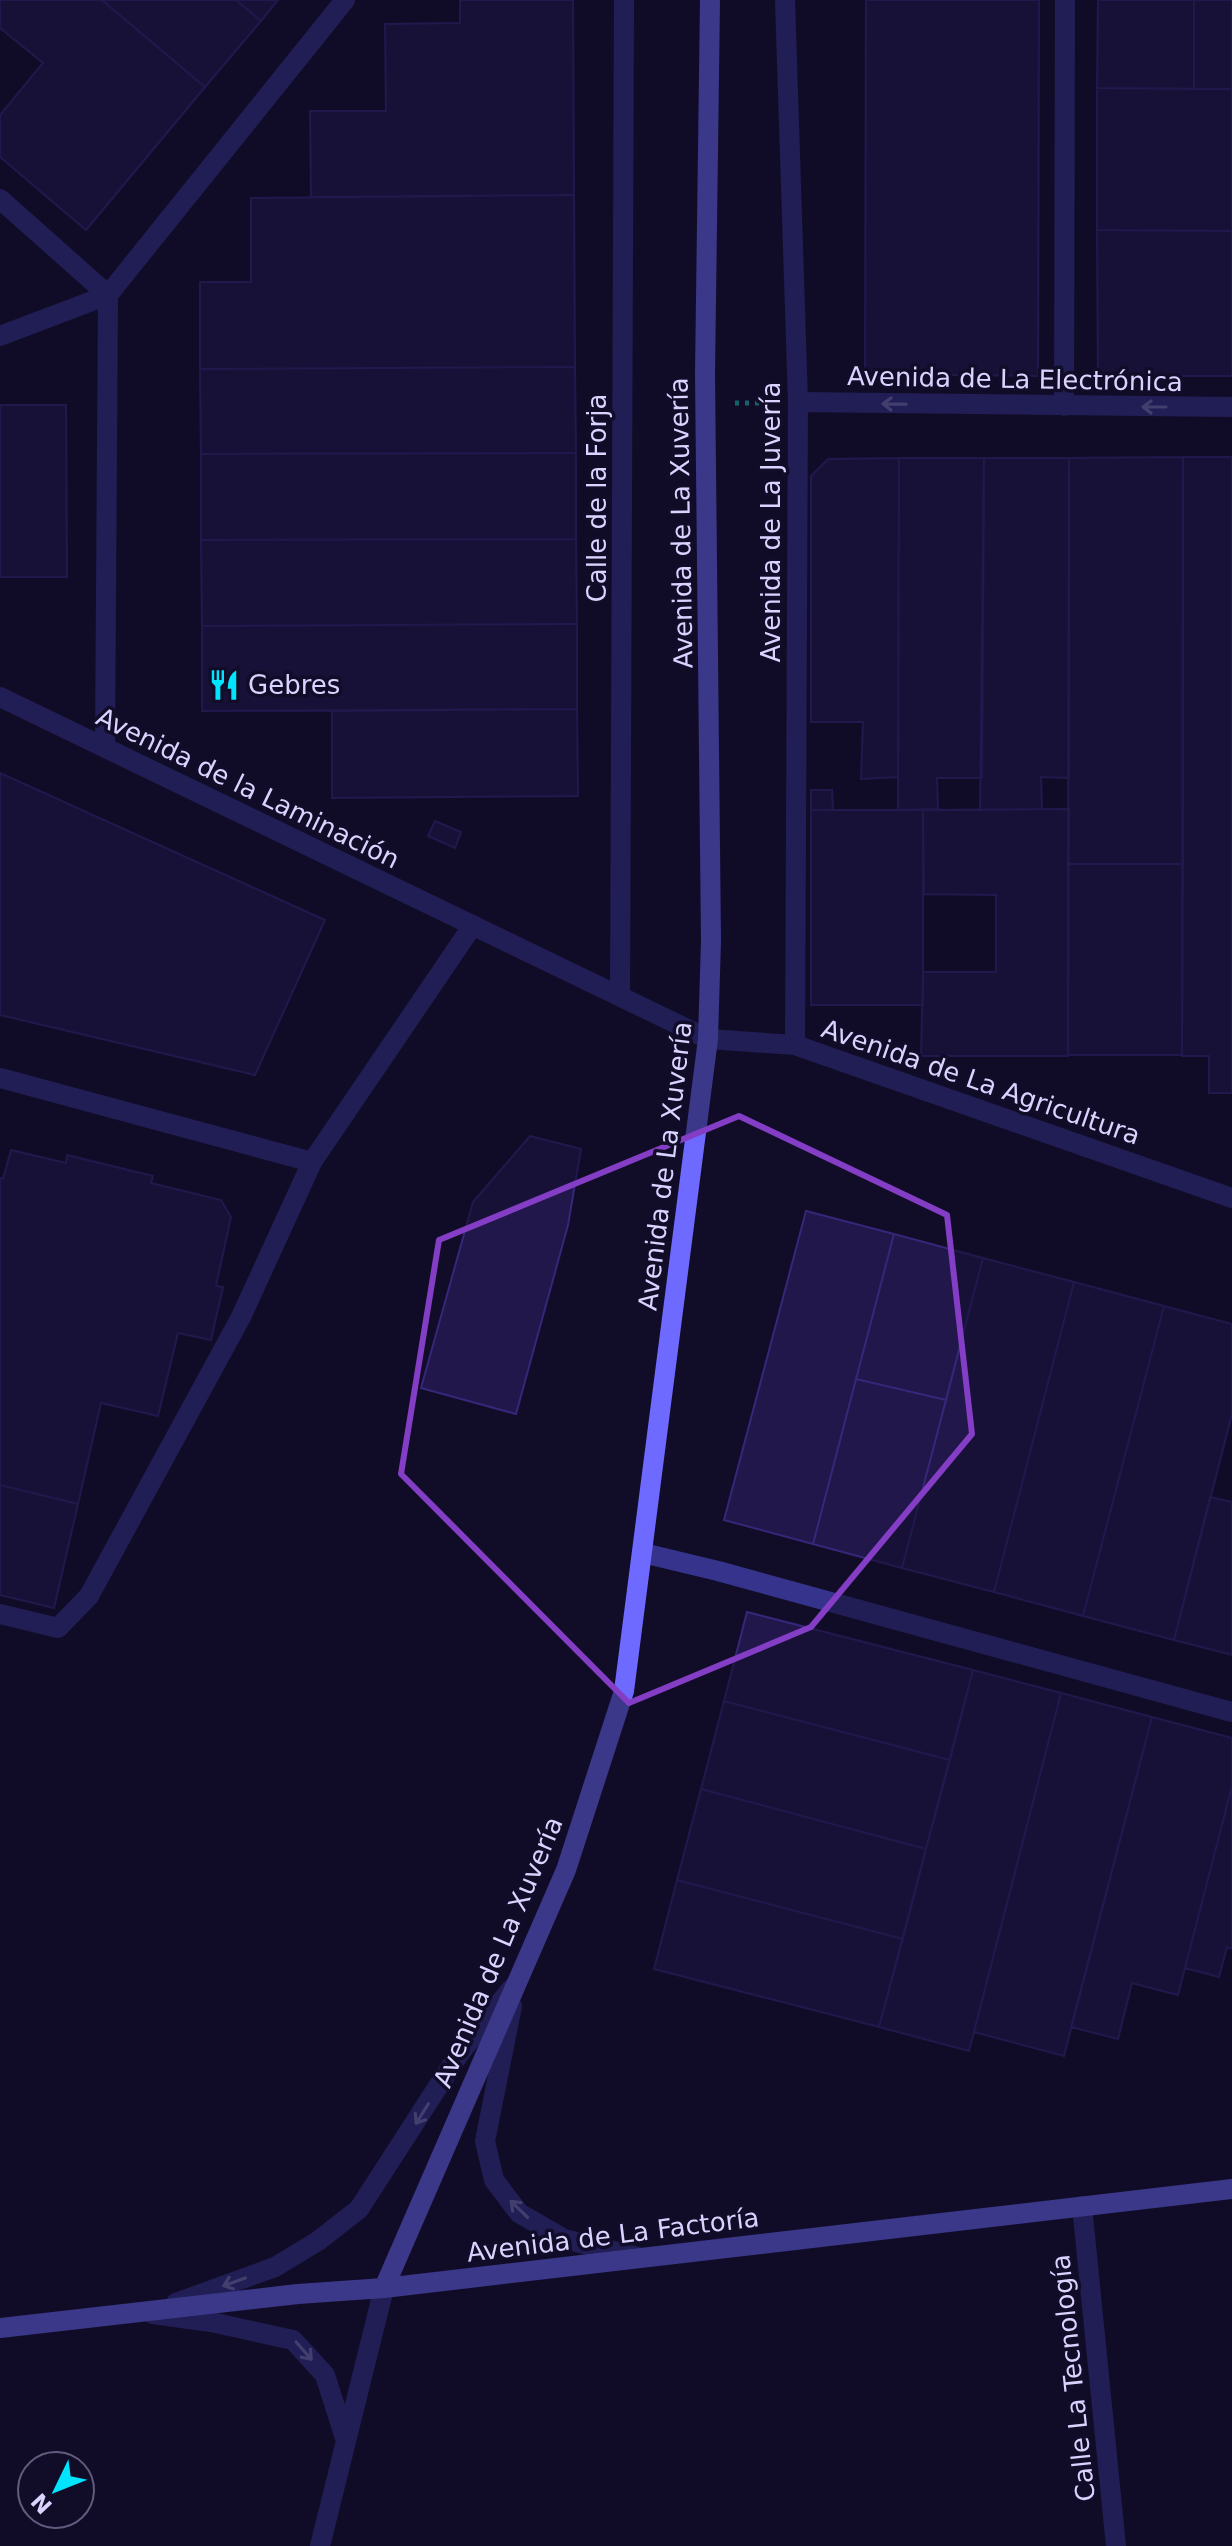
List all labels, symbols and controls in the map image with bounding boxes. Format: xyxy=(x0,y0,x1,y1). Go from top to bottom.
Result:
street label: Avenida de La Electrónica xyxy=(847,361,1183,397)
street label: Avenida de La Xuvería xyxy=(663,377,699,669)
street label: Avenida de La Juvería xyxy=(756,382,786,662)
street label: Calle de la Forja xyxy=(582,394,612,602)
one-way arrow xyxy=(881,396,908,411)
one-way arrow xyxy=(1141,399,1168,415)
restaurant icon: Gebres xyxy=(207,668,241,702)
place label: Gebres xyxy=(248,670,340,700)
street label: Avenida de la Laminación xyxy=(92,701,404,875)
street label: Avenida de La Agricultura xyxy=(818,1013,1144,1151)
street label: Avenida de La Xuvería xyxy=(632,1020,698,1312)
street label: Avenida de La Xuvería xyxy=(427,1812,569,2092)
one-way arrow xyxy=(413,2102,429,2125)
one-way arrow xyxy=(509,2200,529,2220)
street label: Avenida de La Factoría xyxy=(465,2202,761,2268)
street label: Calle La Tecnología xyxy=(1045,2253,1101,2503)
one-way arrow xyxy=(222,2276,247,2290)
one-way arrow xyxy=(294,2341,312,2361)
north arrow xyxy=(16,2450,96,2530)
text: N xyxy=(26,2488,57,2519)

